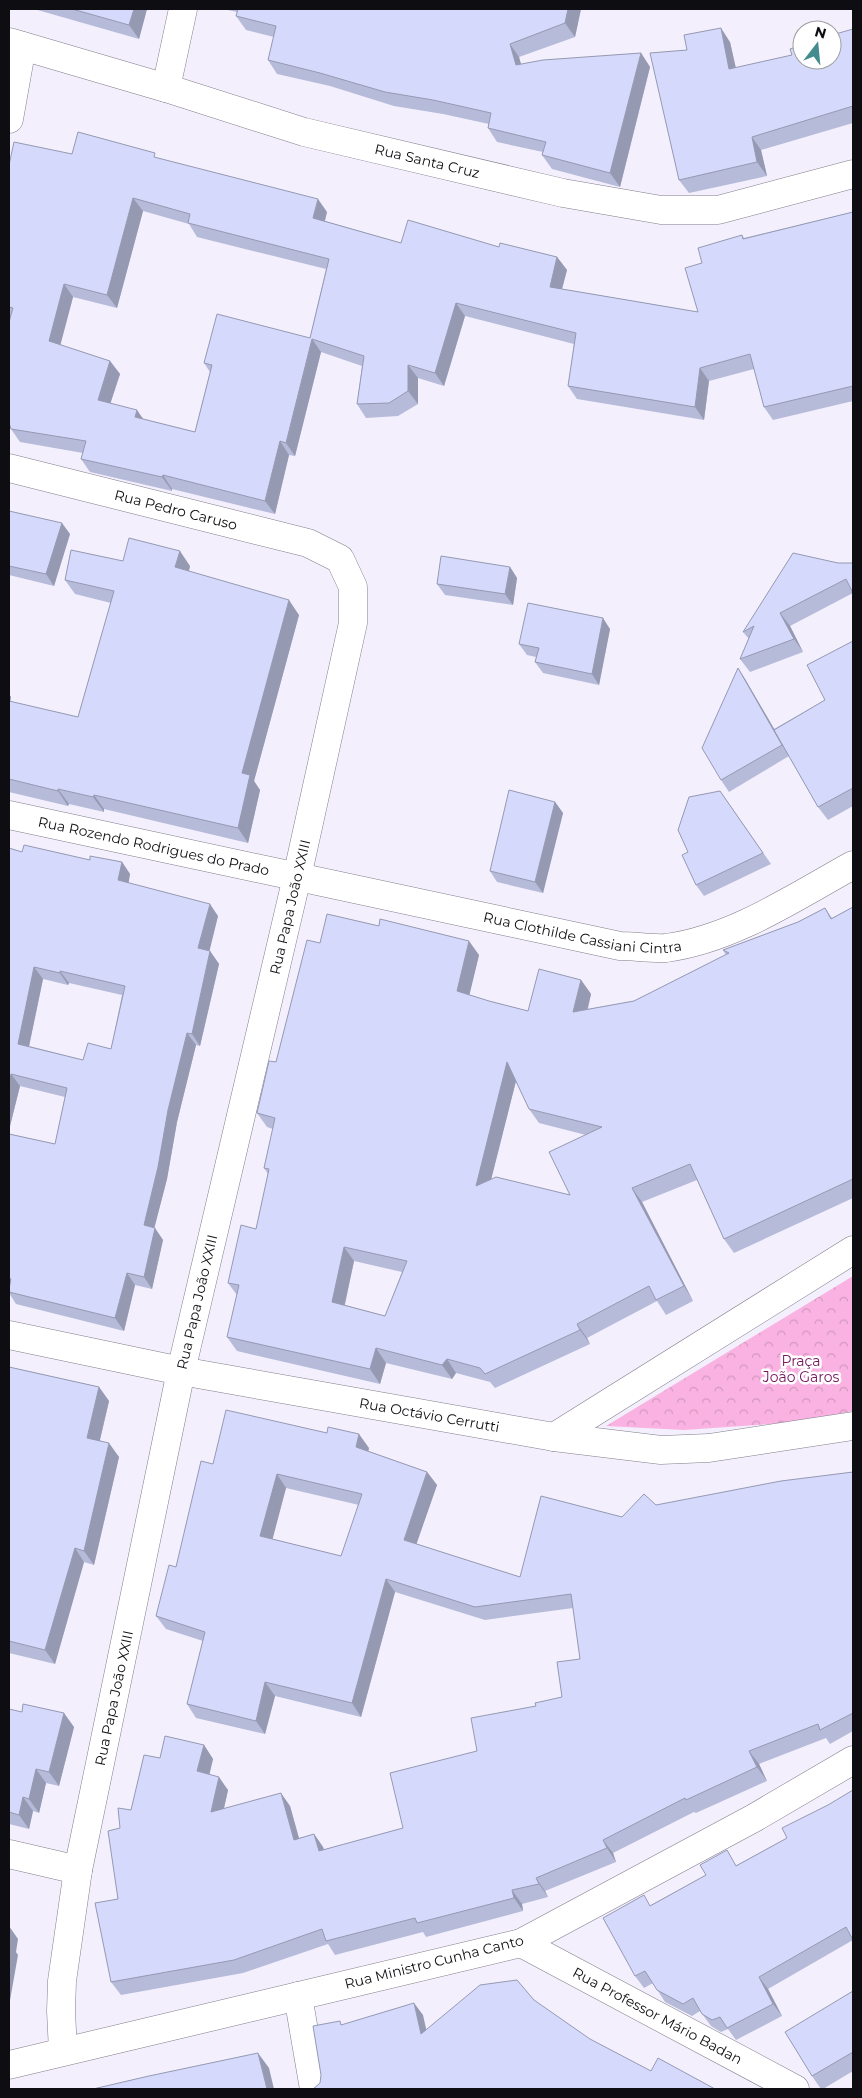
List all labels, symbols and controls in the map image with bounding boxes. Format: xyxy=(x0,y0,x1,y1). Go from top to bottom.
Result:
north arrow xyxy=(792,20,842,70)
text: N xyxy=(813,22,829,43)
street label: Rua Santa Cruz xyxy=(373,140,481,182)
street label: Rua Pedro Caruso xyxy=(113,486,239,534)
street label: Rua Rozendo Rodrigues do Prado xyxy=(36,812,271,880)
street label: Rua Papa João XXIII xyxy=(266,838,314,976)
street label: Rua Clothilde Cassiani Cintra xyxy=(482,908,683,957)
street label: Rua Papa João XXIII xyxy=(173,1233,221,1371)
park label: Praça João Garos xyxy=(762,1352,839,1386)
street label: Rua Octávio Cerrutti xyxy=(358,1394,501,1436)
street label: Rua Papa João XXIII xyxy=(91,1629,137,1767)
street label: Rua Ministro Cunha Canto xyxy=(343,1931,526,1993)
street label: Rua Professor Mário Badan xyxy=(570,1963,745,2068)

